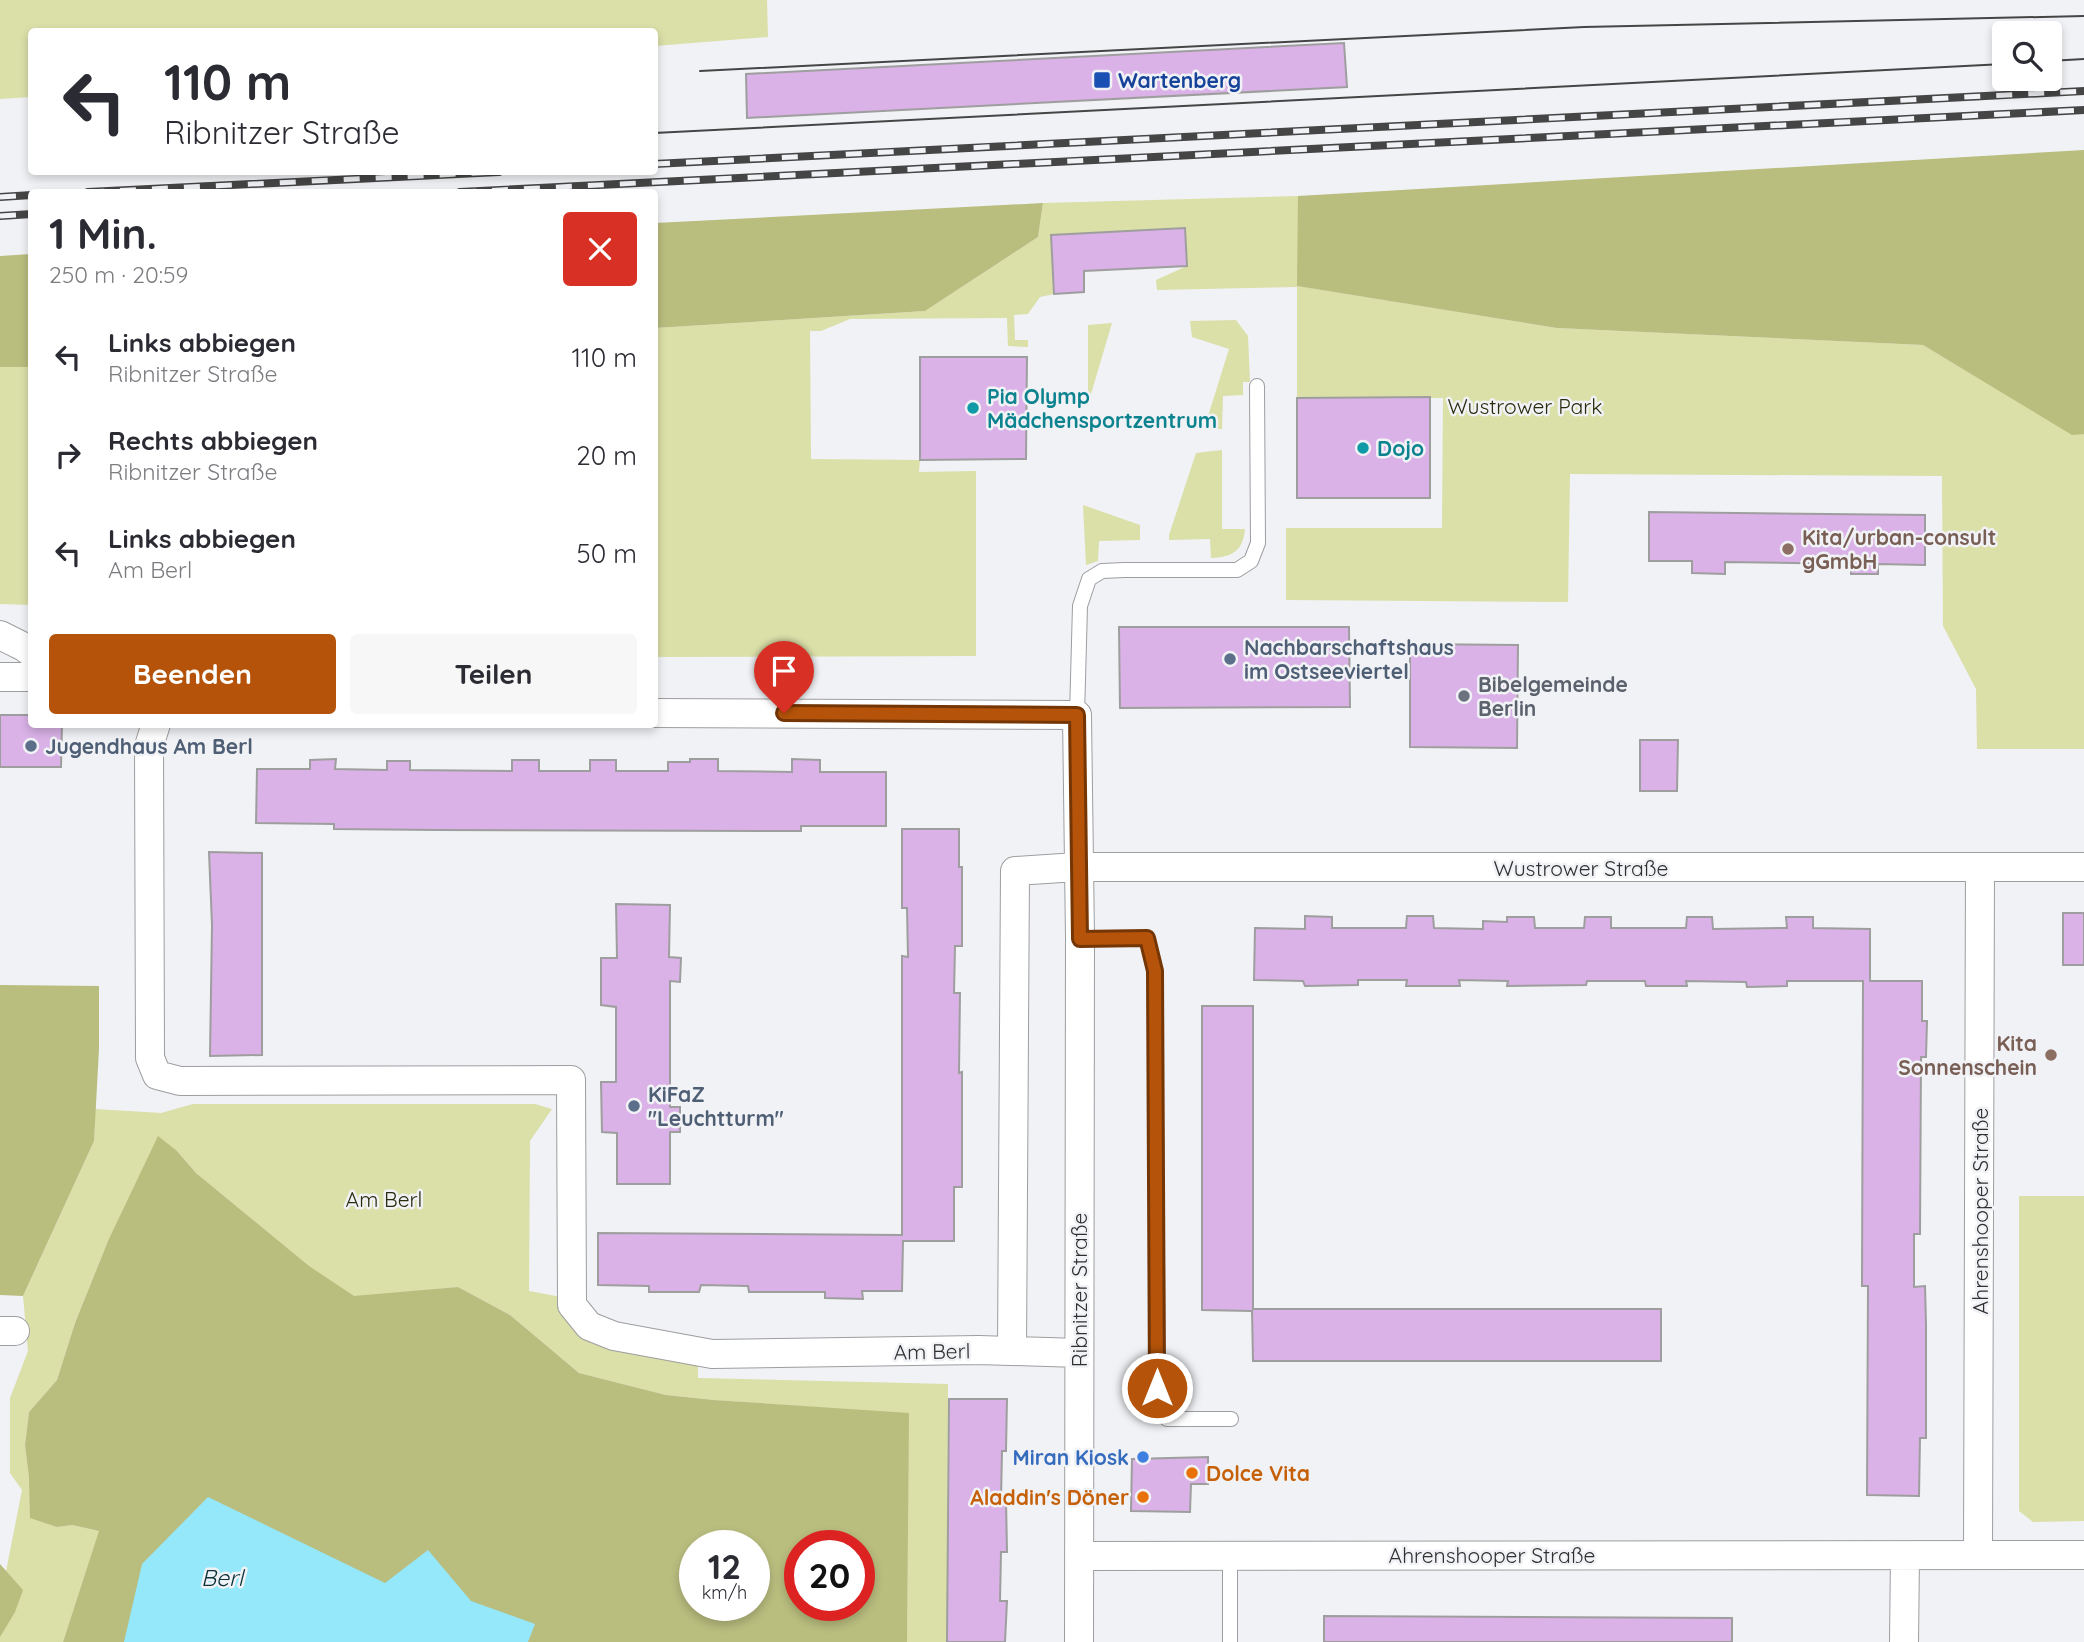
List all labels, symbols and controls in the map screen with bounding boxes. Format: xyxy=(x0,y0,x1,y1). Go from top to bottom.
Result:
map controls xyxy=(1992,21,2062,91)
button: search xyxy=(1992,21,2062,91)
text: 110 m xyxy=(164,51,291,112)
icon: left xyxy=(49,56,140,147)
place label: Wartenberg xyxy=(1118,67,1241,93)
marker: Wartenberg xyxy=(1092,70,1112,90)
text: Ribnitzer Straße xyxy=(164,112,400,152)
text: 1 Min. xyxy=(49,207,157,260)
button: close xyxy=(563,212,637,286)
text: 250 m · 20:59 xyxy=(49,260,188,289)
text: Links abbiegen xyxy=(108,326,296,359)
icon: left xyxy=(49,338,87,376)
text: 110 m xyxy=(571,341,637,374)
text: Ribnitzer Straße xyxy=(108,359,277,388)
place label: Pia Olymp Mädchensportzentrum xyxy=(987,383,1217,433)
park label: Wustrower Park xyxy=(1447,393,1603,419)
marker: Pia Olymp Mädchensportzentrum xyxy=(965,400,981,416)
text: Rechts abbiegen xyxy=(108,424,318,457)
place label: Dojo xyxy=(1377,435,1424,461)
icon: right xyxy=(49,436,87,474)
text: 20 m xyxy=(576,439,637,472)
marker: Dojo xyxy=(1355,440,1371,456)
text: Ribnitzer Straße xyxy=(108,457,277,486)
text: Links abbiegen xyxy=(108,522,296,555)
place label: Kita/urban-consult gGmbH xyxy=(1802,524,1996,574)
icon: left xyxy=(49,534,87,572)
text: 50 m xyxy=(577,537,637,570)
marker: Kita/urban-consult gGmbH xyxy=(1780,541,1796,557)
text: Am Berl xyxy=(108,555,192,584)
button: Beenden xyxy=(49,634,336,714)
button: Teilen xyxy=(350,634,637,714)
place label: Nachbarschaftshaus im Ostseeviertel xyxy=(1244,634,1454,684)
pin xyxy=(754,641,814,713)
marker: Nachbarschaftshaus im Ostseeviertel xyxy=(1222,651,1238,667)
icon: arrive xyxy=(765,652,803,690)
place label: Bibelgemeinde Berlin xyxy=(1478,671,1628,721)
marker: Bibelgemeinde Berlin xyxy=(1456,688,1472,704)
place label: Jugendhaus Am Berl xyxy=(45,733,253,759)
marker: Jugendhaus Am Berl xyxy=(23,738,39,754)
street label: Wustrower Straße xyxy=(1494,855,1668,881)
place label: Kita Sonnenschein xyxy=(1898,1030,2037,1080)
marker: Kita Sonnenschein xyxy=(2043,1047,2059,1063)
place label: KiFaZ "Leuchtturm" xyxy=(648,1081,784,1131)
marker: KiFaZ "Leuchtturm" xyxy=(626,1098,642,1114)
street label: Ahrenshooper Straße xyxy=(1967,1108,1993,1314)
park label: Am Berl xyxy=(346,1186,422,1212)
street label: Ribnitzer Straße xyxy=(1066,1213,1092,1367)
street label: Am Berl xyxy=(893,1337,971,1365)
position arrow xyxy=(1120,1351,1194,1425)
place label: Miran Kiosk xyxy=(1013,1444,1129,1470)
marker: Miran Kiosk xyxy=(1135,1449,1151,1465)
place label: Dolce Vita xyxy=(1206,1460,1310,1486)
marker: Dolce Vita xyxy=(1184,1465,1200,1481)
place label: Aladdin's Döner xyxy=(970,1484,1129,1510)
marker: Aladdin's Döner xyxy=(1135,1489,1151,1505)
speed limit sign: 20 xyxy=(784,1530,875,1621)
street label: Ahrenshooper Straße xyxy=(1389,1542,1595,1568)
text: 12 xyxy=(708,1544,741,1588)
water label: Berl xyxy=(201,1563,246,1592)
text: km/h xyxy=(702,1581,747,1604)

